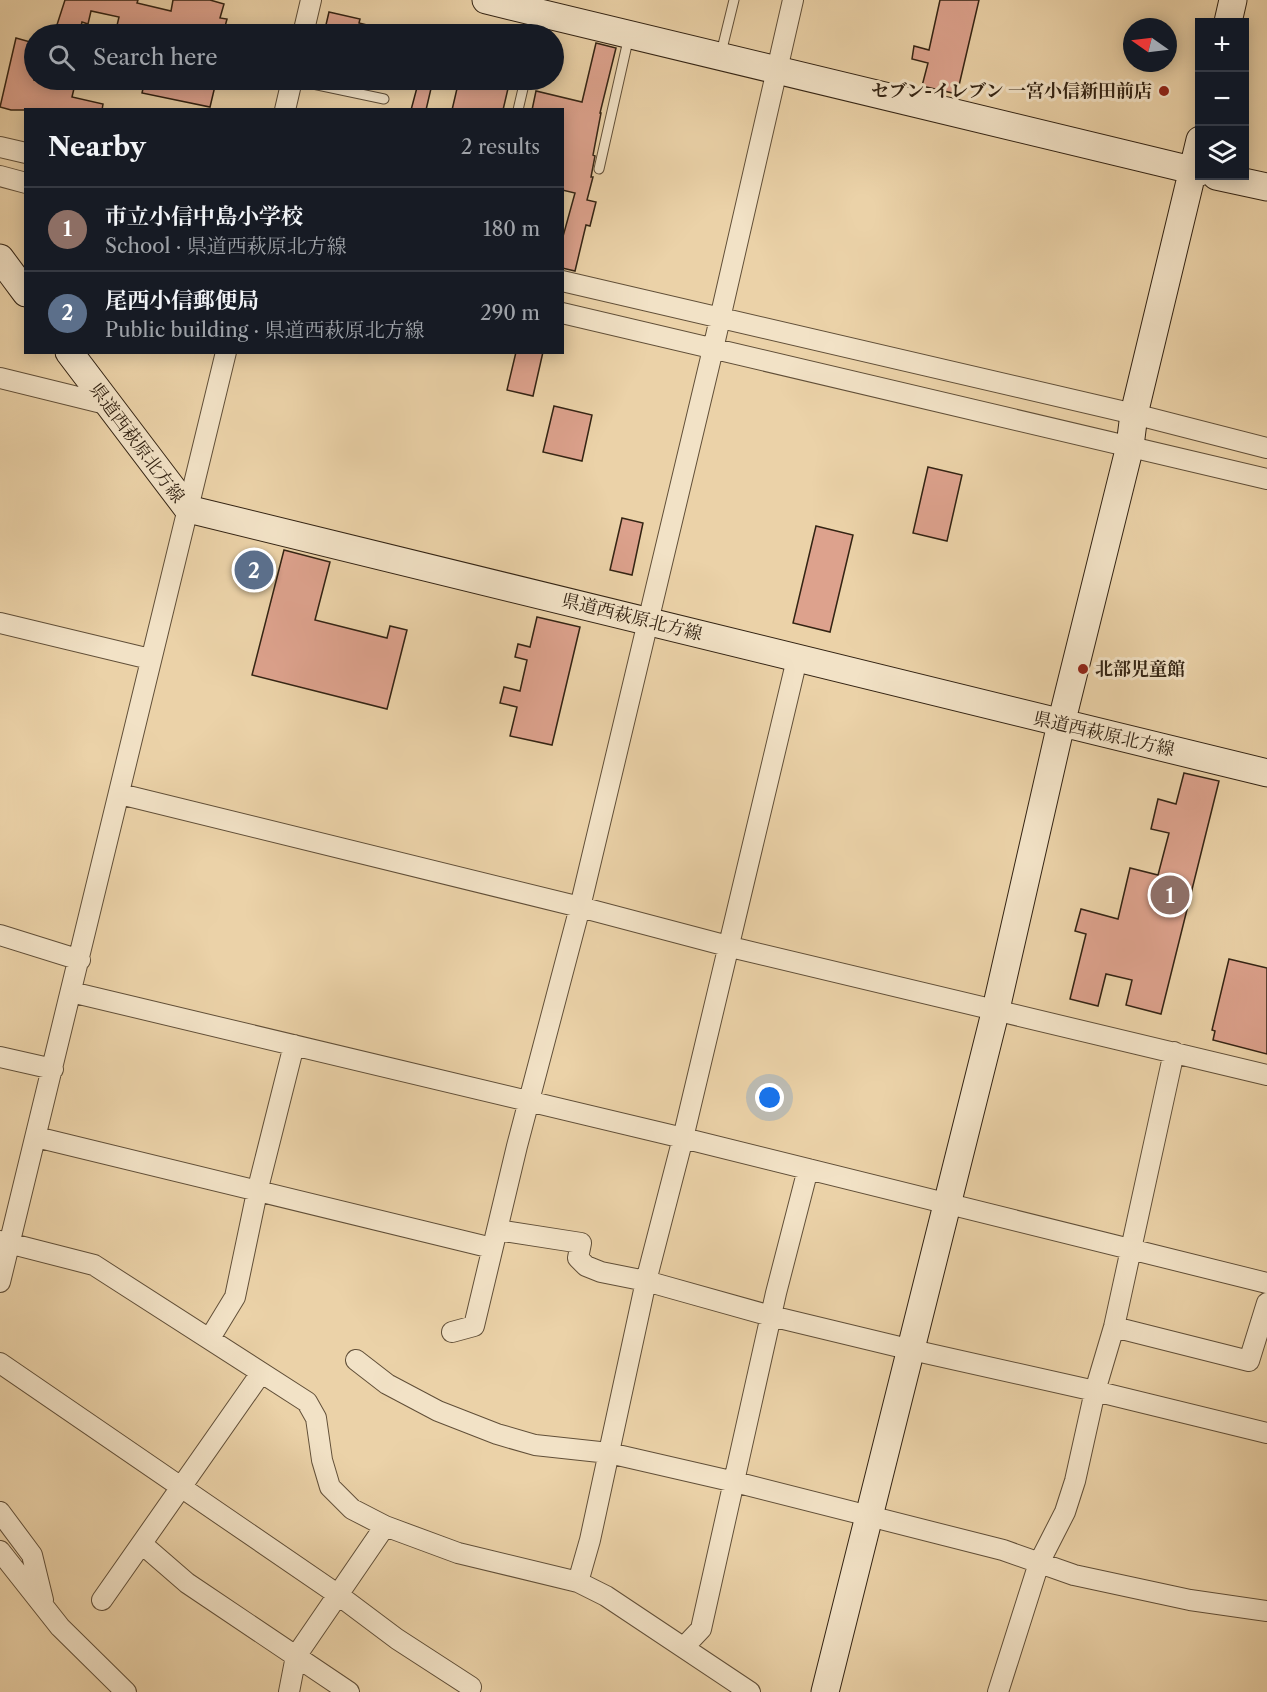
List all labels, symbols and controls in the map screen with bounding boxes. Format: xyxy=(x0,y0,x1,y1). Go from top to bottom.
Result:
north arrow xyxy=(1123,18,1177,72)
map controls xyxy=(1195,18,1249,180)
button: + xyxy=(1195,18,1249,72)
search box xyxy=(24,24,564,90)
icon: search xyxy=(45,41,78,74)
text: Search here xyxy=(93,44,218,71)
button: − xyxy=(1195,72,1249,126)
place label: セブン-イレブン 一宮小信新田前店 xyxy=(871,80,1152,102)
marker: セブン-イレブン 一宮小信新田前店 xyxy=(1157,84,1171,98)
button: layers xyxy=(1195,126,1249,180)
text: Nearby xyxy=(48,131,146,163)
text: 2 results xyxy=(461,135,540,159)
text: 市立小信中島小学校 xyxy=(105,203,303,230)
text: 1 xyxy=(63,217,72,241)
text: 180 m xyxy=(483,217,540,241)
text: School · 県道西萩原北方線 xyxy=(105,234,347,258)
text: 尾西小信郵便局 xyxy=(105,287,259,314)
text: 2 xyxy=(62,301,73,325)
text: 290 m xyxy=(480,301,540,325)
text: Public building · 県道西萩原北方線 xyxy=(105,318,425,342)
street label: 県道西萩原北方線 xyxy=(85,379,189,507)
pin: 2 xyxy=(234,548,274,592)
street label: 県道西萩原北方線 xyxy=(559,589,705,645)
place label: 北部児童館 xyxy=(1095,658,1185,680)
marker: 北部児童館 xyxy=(1076,662,1090,676)
street label: 県道西萩原北方線 xyxy=(1031,707,1177,761)
pin: 1 xyxy=(1150,872,1190,918)
your location xyxy=(755,1083,784,1112)

